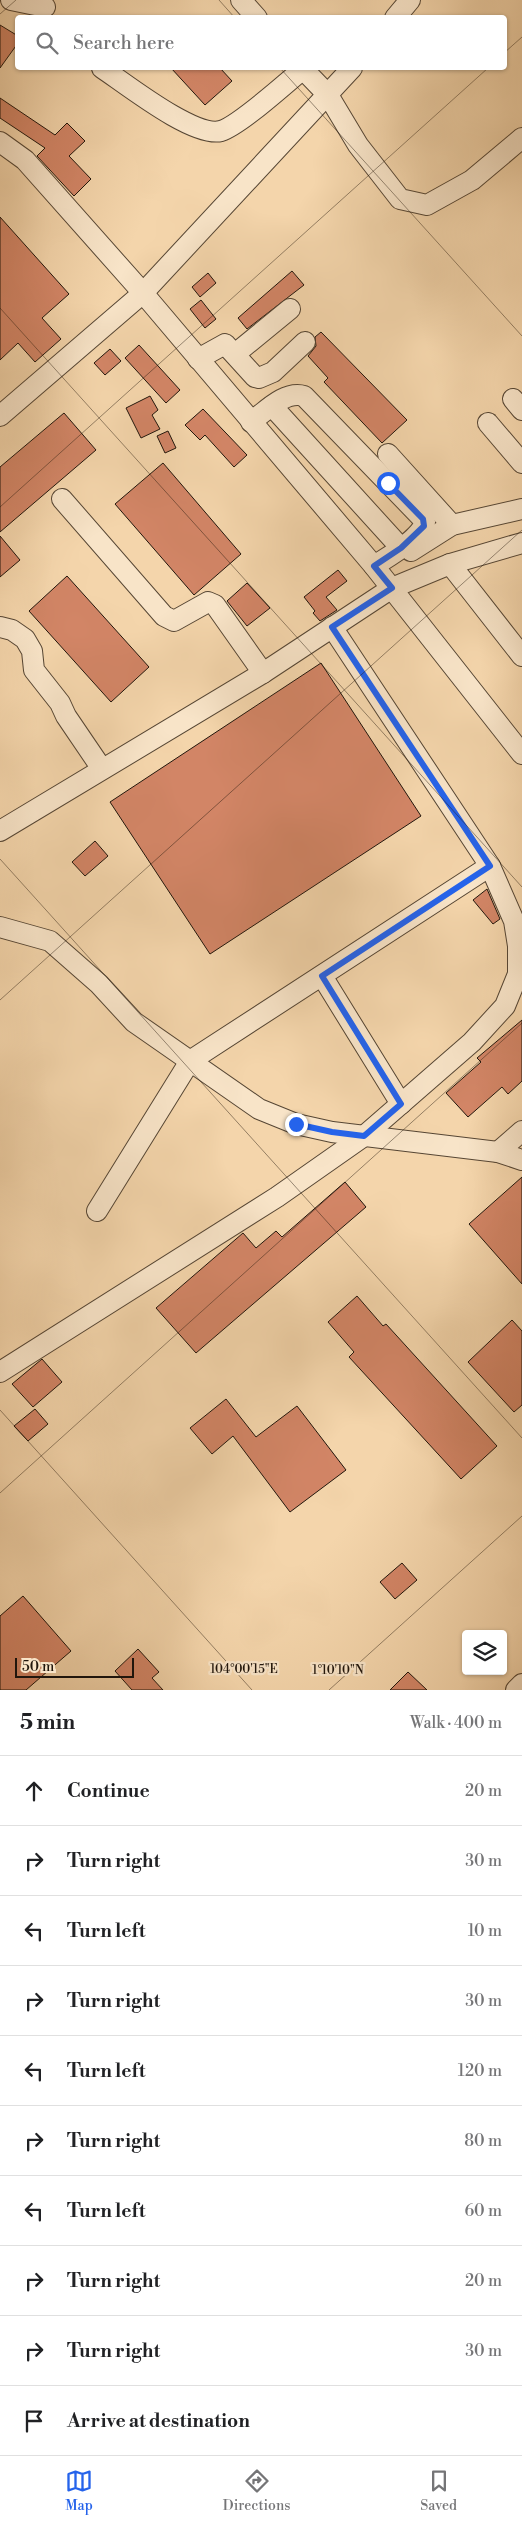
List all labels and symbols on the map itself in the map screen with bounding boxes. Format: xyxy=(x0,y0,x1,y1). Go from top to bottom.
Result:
route start xyxy=(377,472,400,495)
route end xyxy=(285,1113,308,1136)
scale bar xyxy=(15,1655,134,1678)
text: 104°00'15"E xyxy=(210,1662,278,1677)
text: 1°10'10"N xyxy=(312,1663,364,1678)

